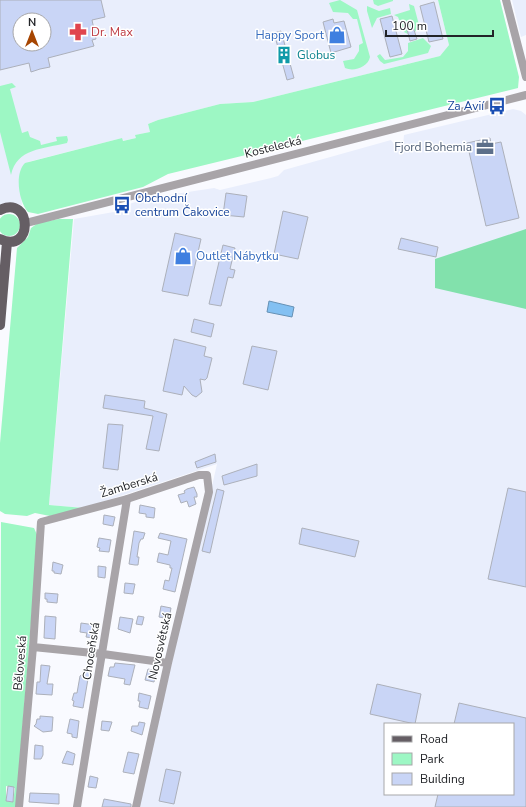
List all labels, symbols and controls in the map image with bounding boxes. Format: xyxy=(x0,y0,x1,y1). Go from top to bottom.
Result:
north arrow xyxy=(12,12,52,52)
scale bar xyxy=(386,12,493,38)
text: N xyxy=(28,15,36,30)
text: 100 m xyxy=(392,18,427,34)
pharmacy icon: Dr. Max xyxy=(68,22,88,42)
place label: Dr. Max xyxy=(91,24,133,40)
shop icon: Happy Sport xyxy=(327,25,347,45)
place label: Happy Sport xyxy=(255,27,325,43)
building icon: Globus xyxy=(274,45,294,65)
place label: Globus xyxy=(297,47,336,63)
bus stop icon: Za Avií xyxy=(487,96,507,116)
place label: Za Avií xyxy=(447,98,485,114)
street label: Kostelecká xyxy=(243,132,303,162)
office icon: Fjord Bohemia xyxy=(475,137,495,157)
place label: Fjord Bohemia xyxy=(394,139,472,155)
place label: Obchodní centrum Čakovice xyxy=(135,190,230,220)
bus stop icon: Obchodní centrum Čakovice xyxy=(112,195,132,215)
shop icon: Outlet Nábytku xyxy=(173,246,193,266)
place label: Outlet Nábytku xyxy=(196,248,279,264)
street label: Žamberská xyxy=(98,469,160,501)
street label: Novosvětská xyxy=(144,611,176,681)
street label: Choceňská xyxy=(79,621,103,681)
street label: Běloveská xyxy=(10,635,30,691)
legend xyxy=(384,723,514,795)
text: Road xyxy=(420,731,448,747)
text: Park xyxy=(420,751,445,767)
text: Building xyxy=(420,771,465,787)

